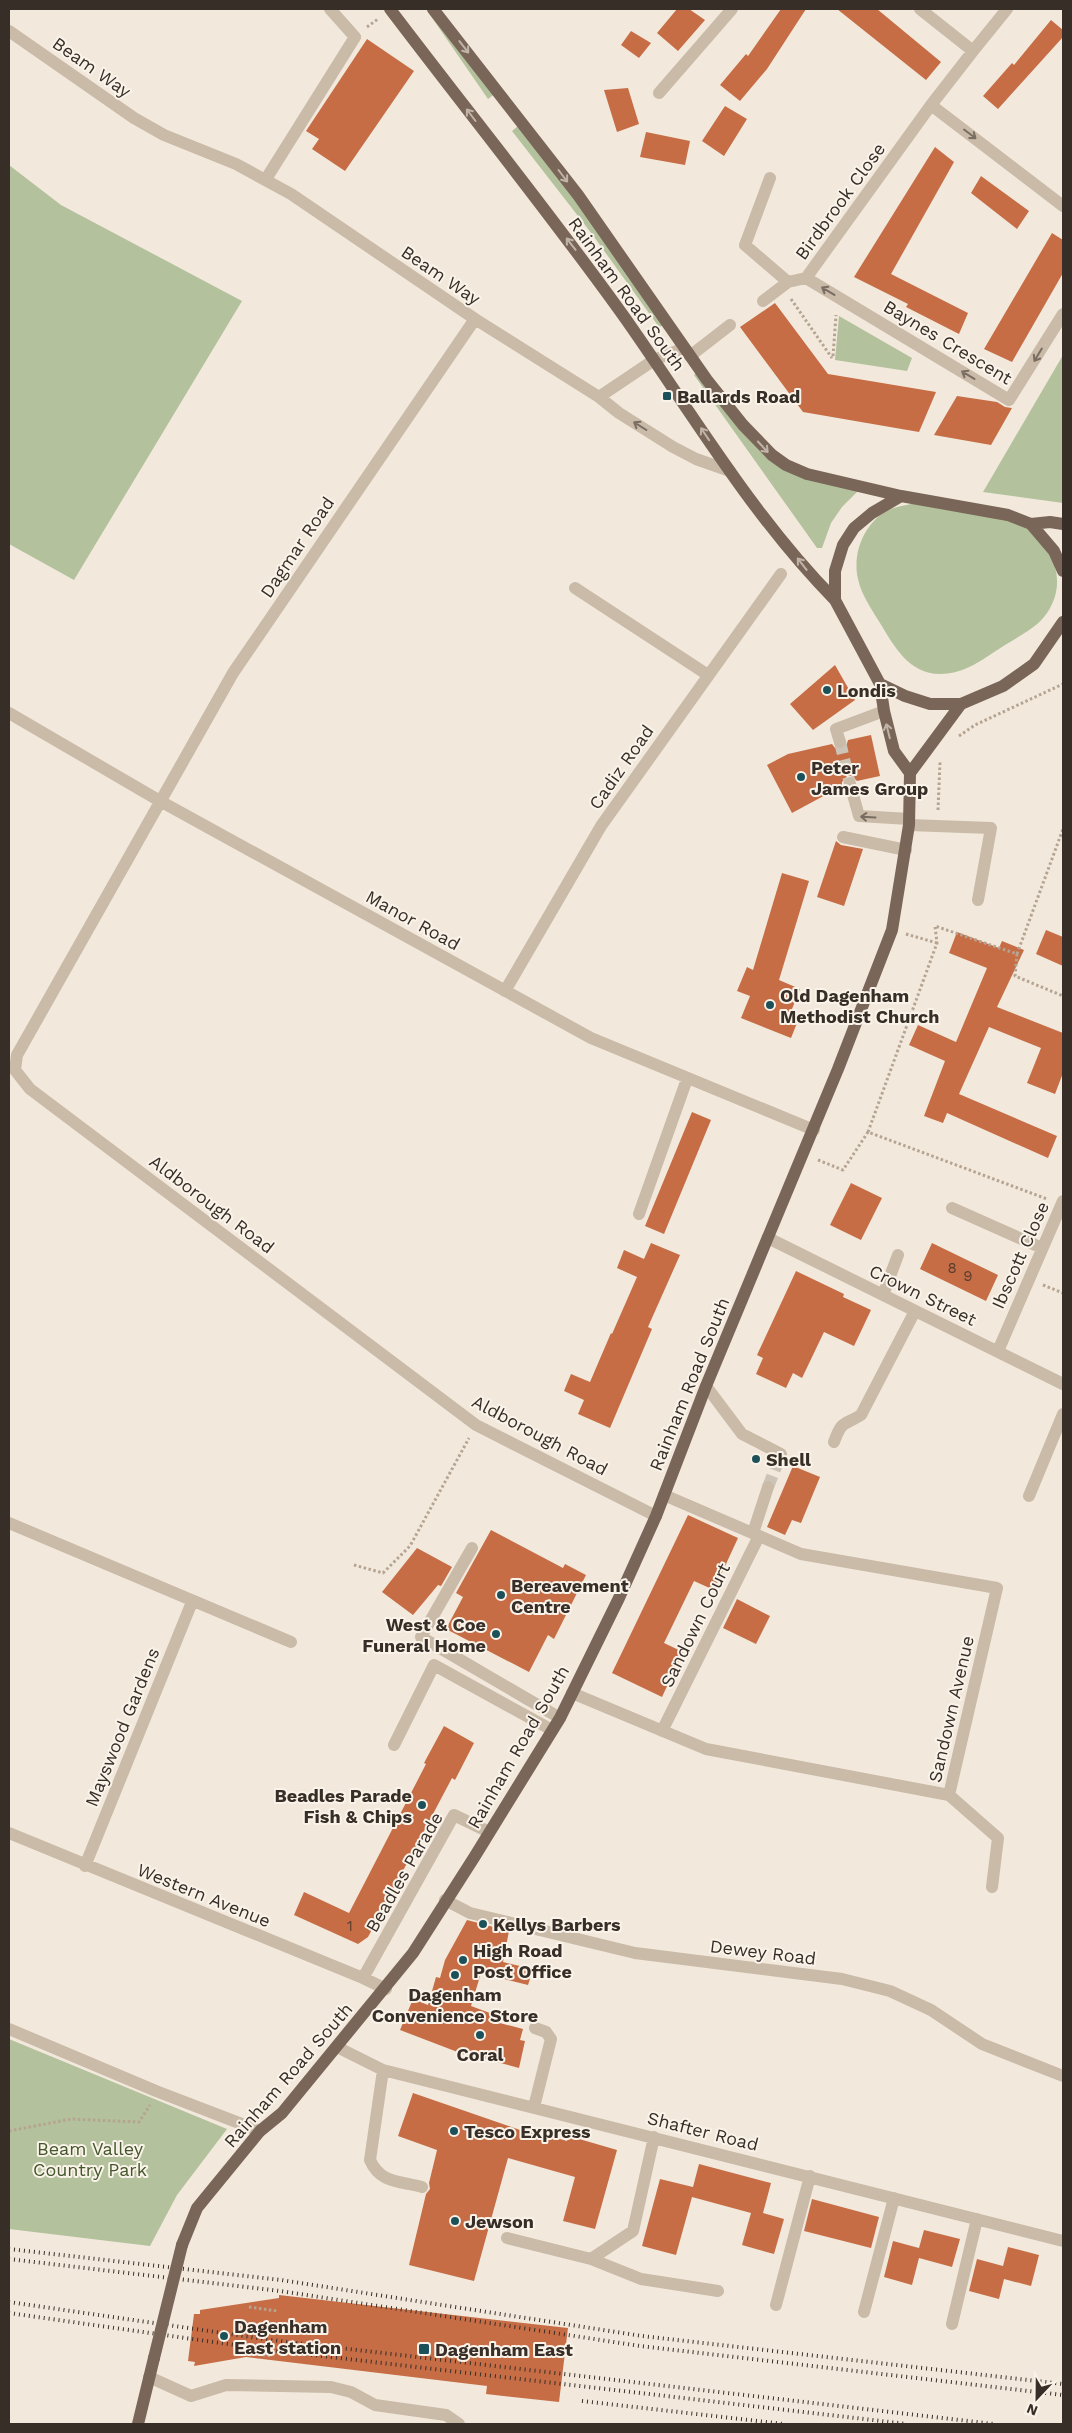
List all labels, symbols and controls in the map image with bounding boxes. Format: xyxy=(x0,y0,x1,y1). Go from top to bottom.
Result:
street label: Beam Way xyxy=(49,32,136,102)
one-way arrow xyxy=(458,40,469,53)
one-way arrow xyxy=(466,109,477,122)
one-way arrow xyxy=(963,129,976,140)
street label: Birdbrook Close xyxy=(791,138,889,264)
one-way arrow xyxy=(557,169,568,182)
street label: Rainham Road South xyxy=(564,213,690,375)
one-way arrow xyxy=(565,238,576,251)
street label: Beam Way xyxy=(398,241,485,309)
one-way arrow xyxy=(822,285,836,295)
street label: Baynes Crescent xyxy=(880,295,1016,389)
one-way arrow xyxy=(1032,348,1042,362)
one-way arrow xyxy=(961,369,975,379)
place label: Ballards Road xyxy=(677,386,800,407)
marker: Ballards Road xyxy=(661,390,673,402)
one-way arrow xyxy=(634,421,648,431)
one-way arrow xyxy=(700,427,710,441)
one-way arrow xyxy=(757,440,769,453)
street label: Dagmar Road xyxy=(256,493,338,601)
one-way arrow xyxy=(796,558,807,571)
place label: Londis xyxy=(837,680,896,701)
marker: Londis xyxy=(821,684,833,696)
street label: Cadiz Road xyxy=(584,721,658,813)
one-way arrow xyxy=(883,724,893,740)
place label: Peter James Group xyxy=(811,757,928,799)
marker: Peter James Group xyxy=(795,771,807,783)
one-way arrow xyxy=(860,812,876,821)
street label: Manor Road xyxy=(362,886,464,954)
place label: Old Dagenham Methodist Church xyxy=(780,985,939,1027)
marker: Old Dagenham Methodist Church xyxy=(764,999,776,1011)
street label: Aldborough Road xyxy=(146,1150,278,1258)
street label: Ibscott Close xyxy=(987,1198,1053,1312)
house number: 8 xyxy=(947,1259,957,1277)
street label: Crown Street xyxy=(866,1260,980,1330)
house number: 9 xyxy=(963,1267,973,1285)
street label: Rainham Road South xyxy=(645,1294,733,1474)
street label: Aldborough Road xyxy=(469,1390,611,1480)
place label: Shell xyxy=(766,1449,811,1470)
marker: Shell xyxy=(750,1453,762,1465)
street label: Sandown Court xyxy=(656,1559,734,1690)
place label: Bereavement Centre xyxy=(511,1575,629,1617)
marker: Bereavement Centre xyxy=(495,1589,507,1601)
place label: West & Coe Funeral Home xyxy=(362,1614,486,1656)
marker: West & Coe Funeral Home xyxy=(490,1628,502,1640)
street label: Sandown Avenue xyxy=(924,1634,978,1784)
street label: Mayswood Gardens xyxy=(81,1645,163,1809)
street label: Rainham Road South xyxy=(463,1662,573,1832)
place label: Beadles Parade Fish & Chips xyxy=(274,1785,412,1827)
marker: Beadles Parade Fish & Chips xyxy=(416,1799,428,1811)
street label: Beadles Parade xyxy=(361,1808,447,1936)
street label: Western Avenue xyxy=(134,1859,274,1931)
place label: Kellys Barbers xyxy=(493,1914,621,1935)
house number: 1 xyxy=(347,1917,353,1935)
marker: Kellys Barbers xyxy=(477,1918,489,1930)
street label: Dewey Road xyxy=(709,1935,817,1969)
place label: High Road Post Office xyxy=(473,1940,572,1982)
marker: High Road Post Office xyxy=(457,1954,469,1966)
marker: Dagenham Convenience Store xyxy=(449,1969,461,1981)
place label: Dagenham Convenience Store xyxy=(372,1984,538,2026)
street label: Rainham Road South xyxy=(219,1998,357,2152)
marker: Coral xyxy=(474,2029,486,2041)
place label: Coral xyxy=(457,2044,504,2065)
street label: Shafter Road xyxy=(645,2107,761,2155)
place label: Tesco Express xyxy=(464,2121,591,2142)
marker: Tesco Express xyxy=(448,2125,460,2137)
park label: Beam Valley Country Park xyxy=(33,2138,147,2180)
place label: Jewson xyxy=(465,2211,534,2232)
marker: Jewson xyxy=(449,2215,461,2227)
place label: Dagenham East station xyxy=(234,2316,341,2358)
marker: Dagenham East station xyxy=(218,2330,230,2342)
place label: Dagenham East xyxy=(435,2339,573,2360)
marker: Dagenham East xyxy=(417,2342,431,2356)
north arrow xyxy=(1012,2373,1062,2423)
text: N xyxy=(1024,2401,1040,2419)

